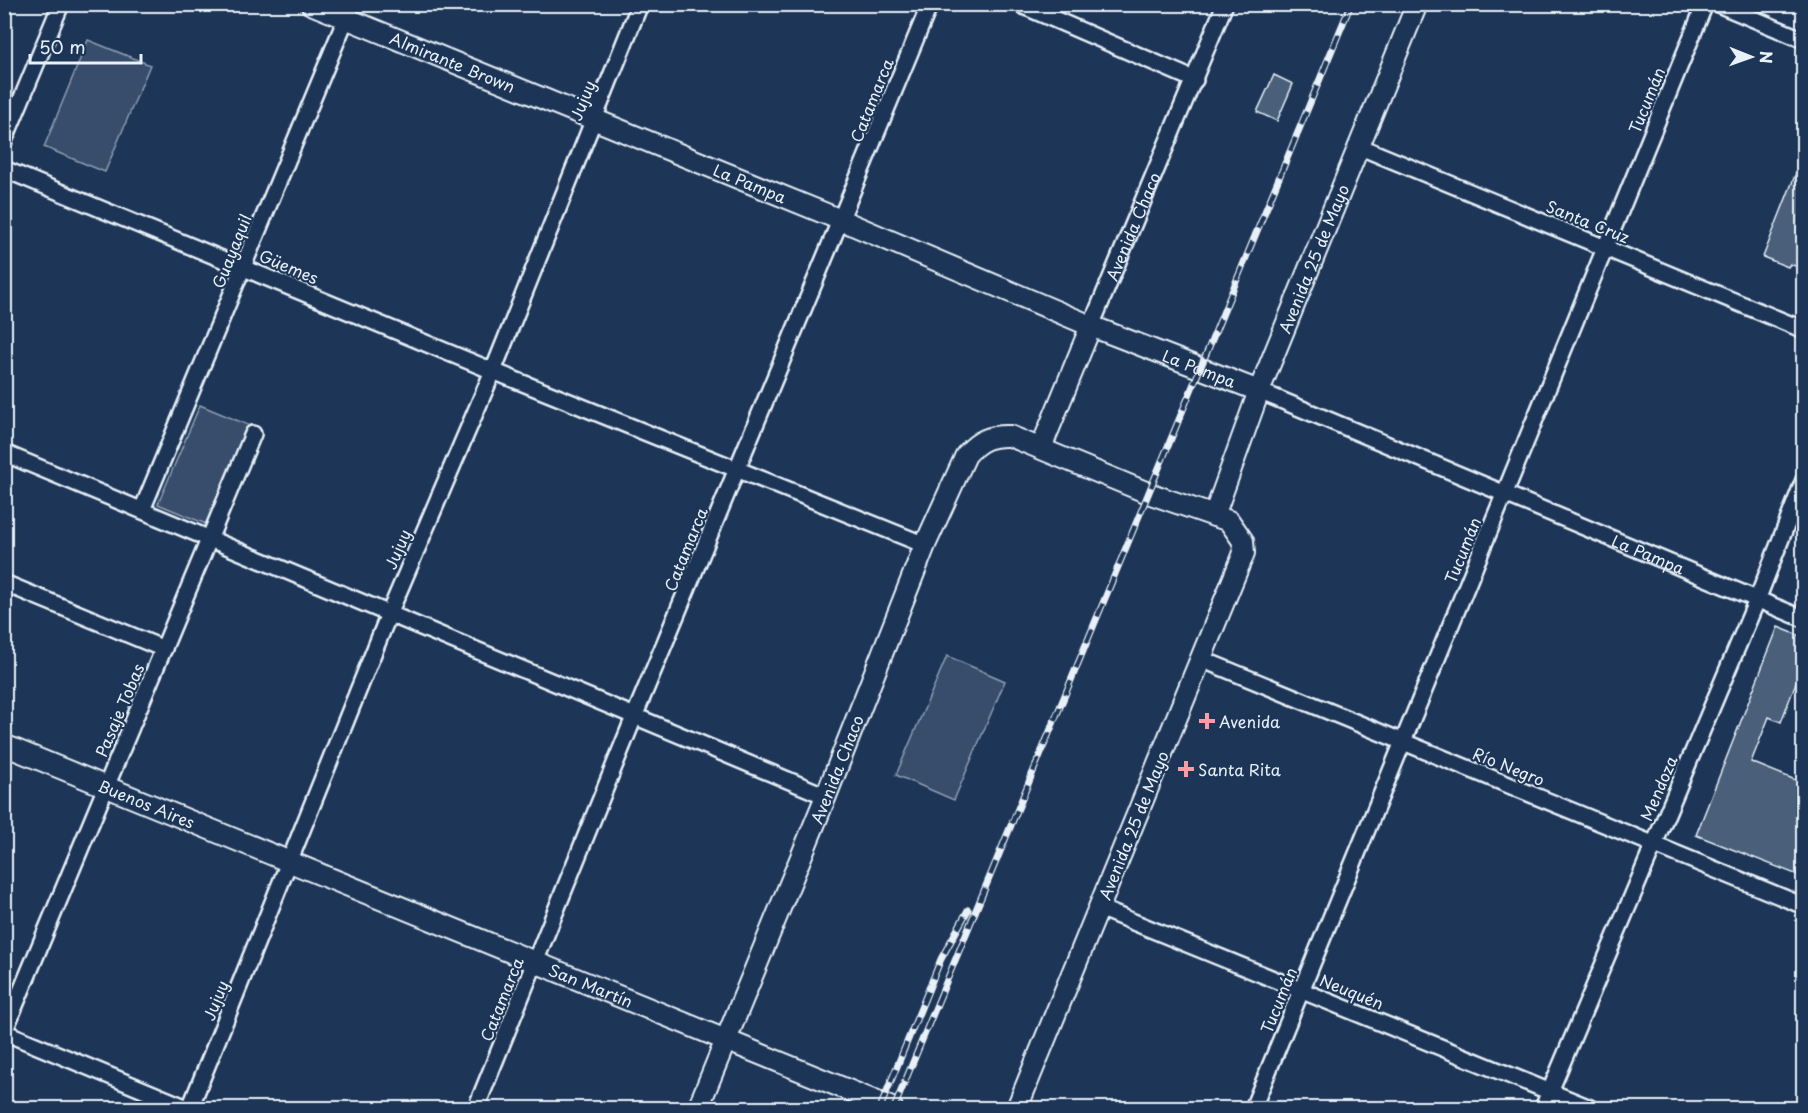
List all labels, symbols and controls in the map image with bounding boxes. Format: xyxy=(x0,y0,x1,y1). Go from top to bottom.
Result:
street label: Almirante Brown xyxy=(386,25,519,98)
scale bar xyxy=(30,27,141,65)
north arrow xyxy=(1721,27,1781,87)
text: 50 m xyxy=(39,33,86,60)
text: N xyxy=(1755,51,1779,64)
street label: Catamarca xyxy=(843,54,899,146)
street label: Tucumán xyxy=(1622,63,1670,137)
street label: Jujuy xyxy=(563,76,601,124)
street label: La Pampa xyxy=(710,157,790,209)
street label: Avenida Chaco xyxy=(1099,168,1166,284)
street label: Avenida 25 de Mayo xyxy=(1272,180,1354,337)
street label: Santa Cruz xyxy=(1543,193,1634,249)
street label: Guayaquil xyxy=(205,210,257,292)
street label: Güemes xyxy=(256,243,322,289)
street label: La Pampa xyxy=(1159,343,1240,393)
street label: Catamarca xyxy=(657,503,713,595)
street label: Tucumán xyxy=(1438,513,1486,587)
street label: Jujuy xyxy=(378,525,416,573)
street label: La Pampa xyxy=(1608,528,1689,580)
street label: Pasaje Tobas xyxy=(89,660,149,760)
place label: Avenida xyxy=(1219,709,1280,733)
street label: Avenida Chaco xyxy=(804,711,869,827)
marker: Avenida xyxy=(1200,714,1214,728)
street label: Río Negro xyxy=(1469,741,1549,791)
street label: Avenida 25 de Mayo xyxy=(1092,747,1174,903)
street label: Mendoza xyxy=(1634,752,1683,824)
place label: Santa Rita xyxy=(1198,757,1281,781)
marker: Santa Rita xyxy=(1179,762,1193,776)
street label: Buenos Aires xyxy=(95,773,198,834)
street label: Catamarca xyxy=(473,953,529,1045)
street label: San Martín xyxy=(545,957,637,1013)
street label: Tucumán xyxy=(1254,963,1302,1037)
street label: Neuquén xyxy=(1316,967,1388,1015)
street label: Jujuy xyxy=(196,976,234,1024)

